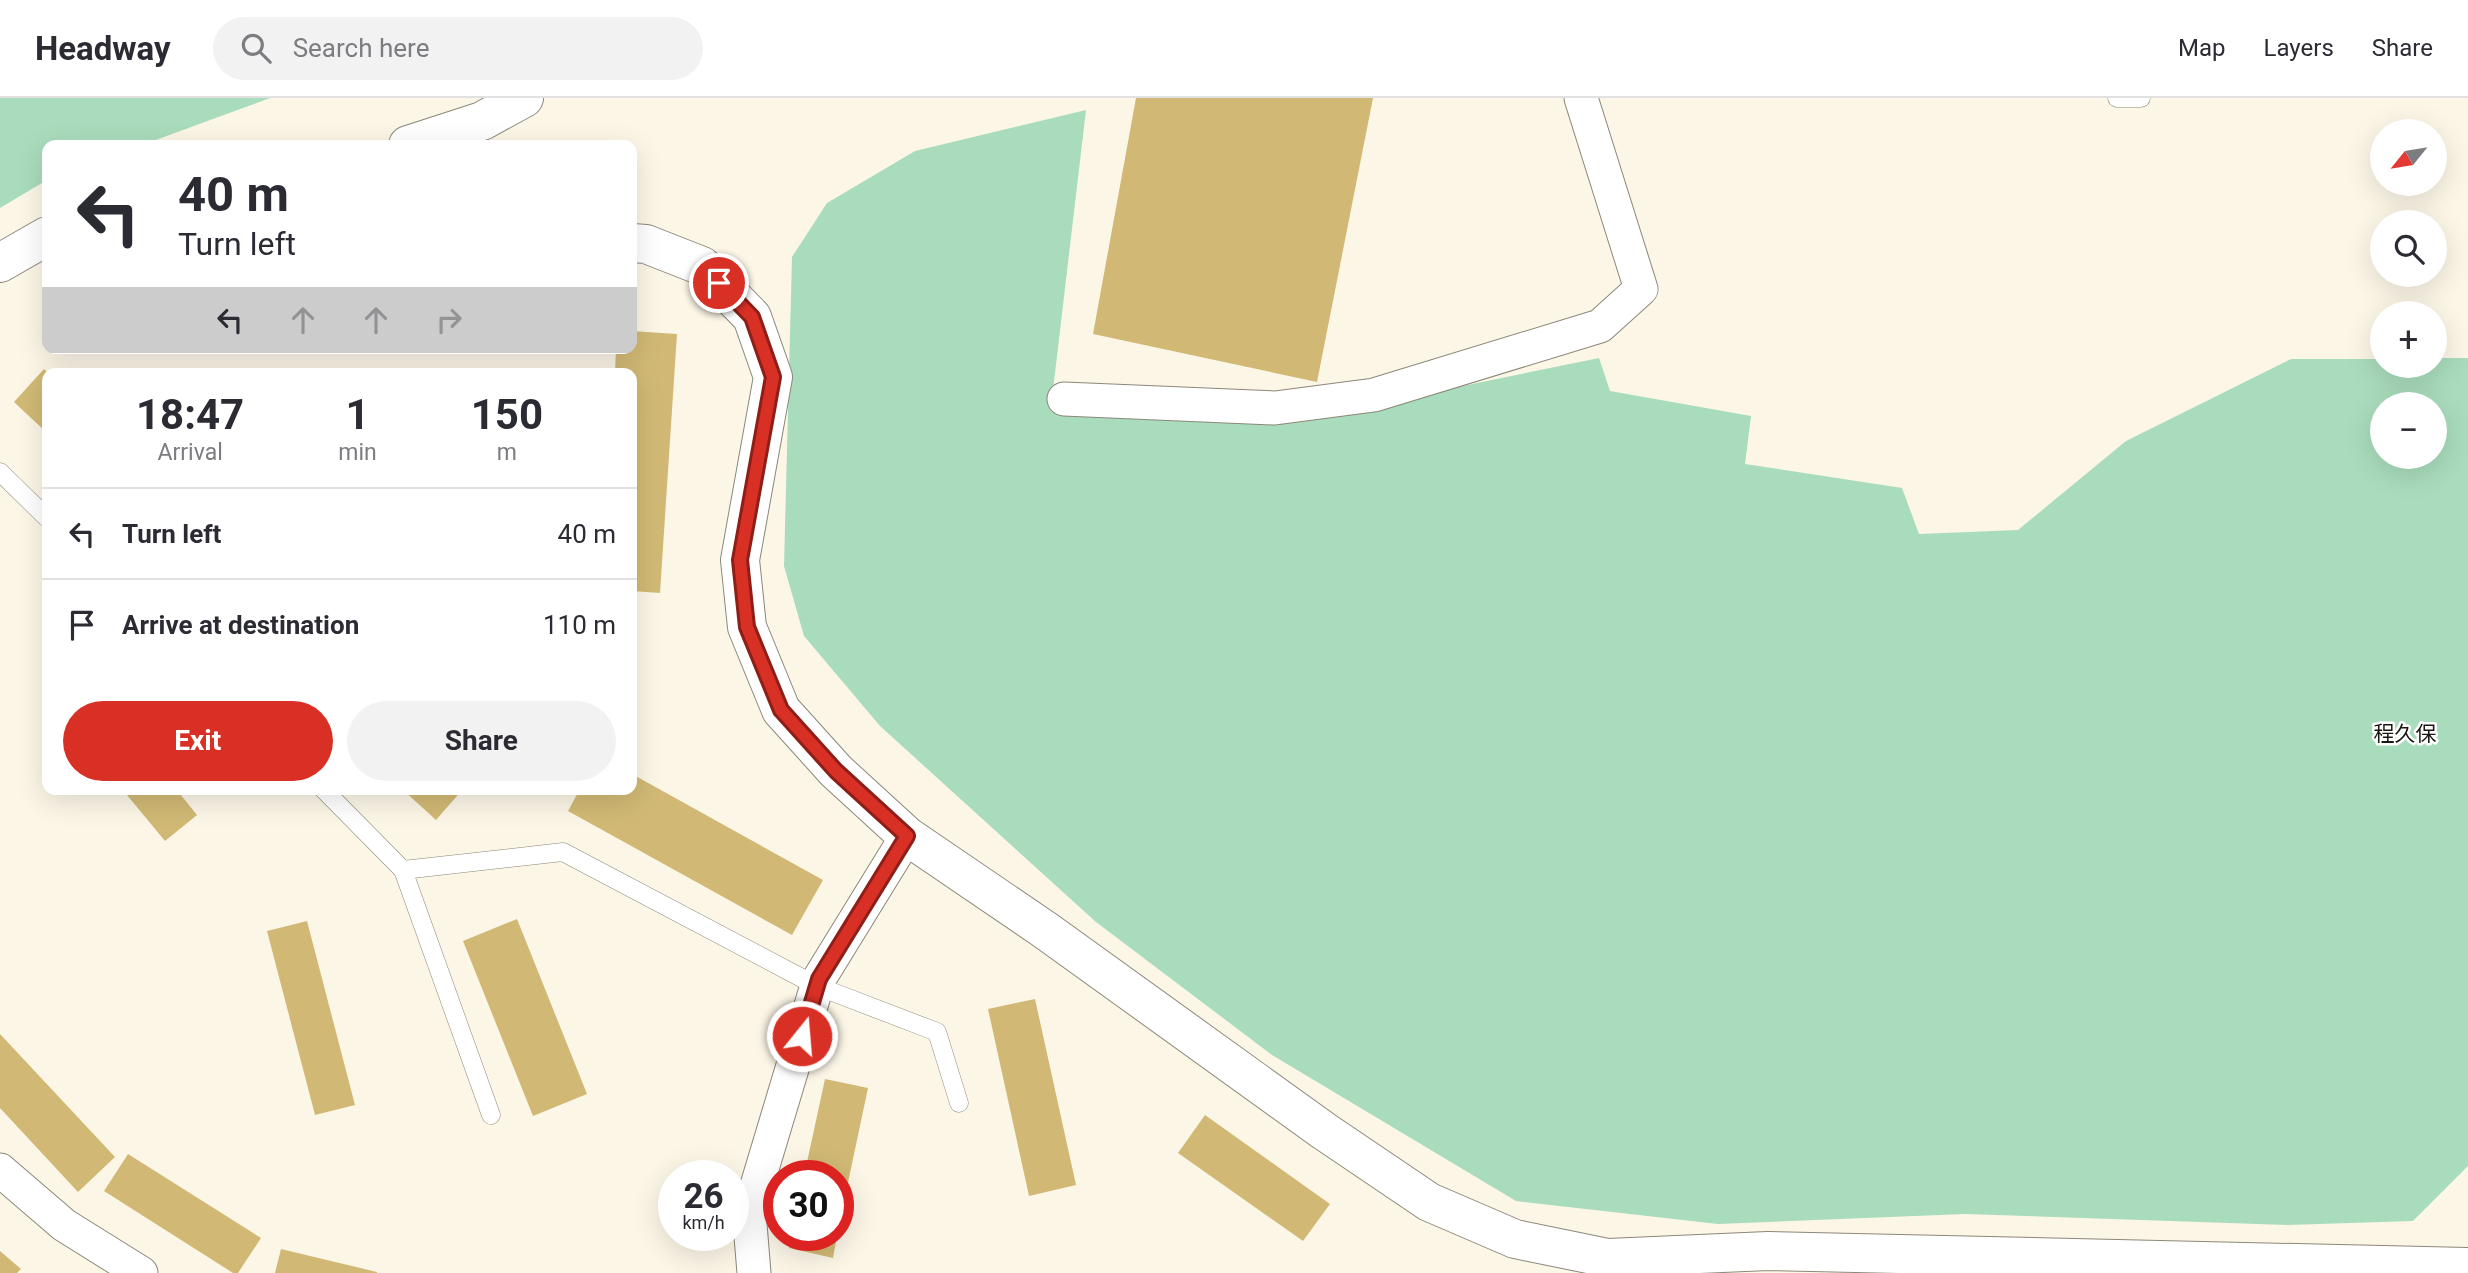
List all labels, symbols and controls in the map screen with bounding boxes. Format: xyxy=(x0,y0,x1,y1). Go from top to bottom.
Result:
search box xyxy=(213,17,703,80)
text: Headway xyxy=(35,29,171,68)
icon: search xyxy=(237,29,275,67)
text: Search here xyxy=(293,33,429,63)
text: Map xyxy=(2178,34,2226,62)
text: Layers xyxy=(2264,34,2334,62)
text: Share xyxy=(2372,34,2433,62)
north arrow xyxy=(2370,119,2446,196)
map controls xyxy=(2370,119,2447,469)
text: 40 m xyxy=(178,166,289,223)
icon: left xyxy=(63,168,154,259)
button: search xyxy=(2370,210,2447,287)
text: Turn left xyxy=(178,225,296,263)
pin xyxy=(689,253,749,313)
icon: arrive xyxy=(700,264,738,302)
icon: left xyxy=(211,301,249,339)
icon: ahead xyxy=(284,301,322,339)
icon: ahead xyxy=(357,301,395,339)
icon: right xyxy=(430,301,468,339)
button: + xyxy=(2370,301,2447,378)
text: 18:47 xyxy=(136,390,244,439)
text: 1 xyxy=(345,390,370,439)
text: 150 xyxy=(471,390,543,439)
button: − xyxy=(2370,392,2447,469)
text: Arrival xyxy=(157,439,223,466)
text: min xyxy=(338,439,377,466)
text: m xyxy=(497,439,517,466)
icon: left xyxy=(63,515,101,553)
text: Turn left xyxy=(122,519,221,549)
text: 40 m xyxy=(558,519,616,549)
icon: arrive xyxy=(63,606,101,644)
text: Arrive at destination xyxy=(122,610,359,640)
text: 110 m xyxy=(543,610,616,640)
button: Exit xyxy=(63,701,333,781)
button: Share xyxy=(347,701,616,781)
district label: 程久保 xyxy=(2374,722,2437,746)
position arrow xyxy=(765,999,839,1073)
speed limit sign: 30 xyxy=(763,1160,854,1251)
text: 26 xyxy=(683,1176,724,1217)
text: km/h xyxy=(682,1212,725,1233)

